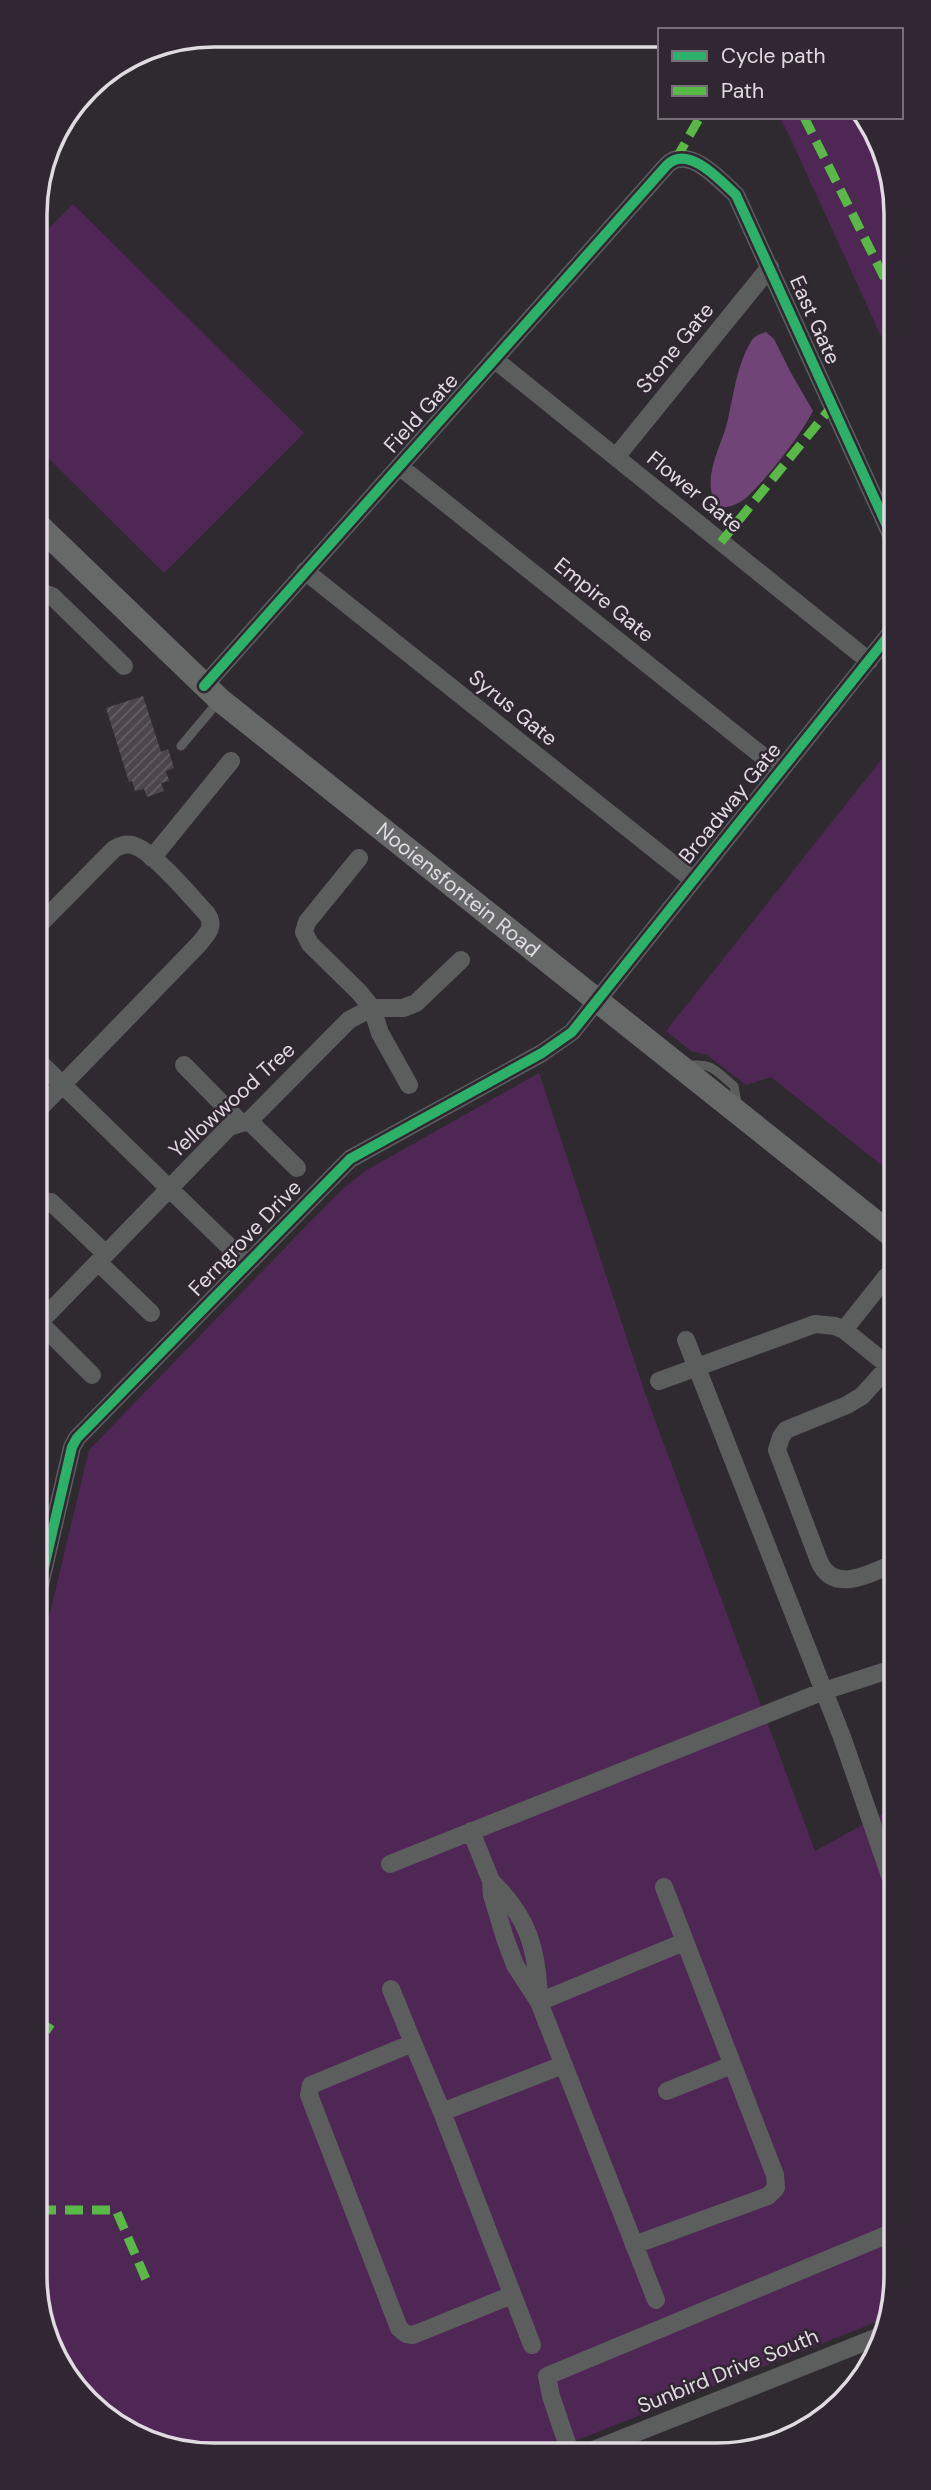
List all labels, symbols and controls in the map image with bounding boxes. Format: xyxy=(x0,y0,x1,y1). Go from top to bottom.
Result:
legend xyxy=(658,28,903,119)
text: Cycle path xyxy=(721,42,826,70)
text: Path xyxy=(721,77,764,105)
street label: East Gate xyxy=(783,271,847,369)
street label: Stone Gate xyxy=(630,297,720,399)
street label: Field Gate xyxy=(378,367,464,459)
street label: Flower Gate xyxy=(641,445,749,539)
street label: Empire Gate xyxy=(548,551,660,649)
street label: Syrus Gate xyxy=(463,664,563,752)
street label: Broadway Gate xyxy=(673,737,787,869)
street label: Nooiensfontein Road xyxy=(371,816,546,964)
street label: Yellowwood Tree xyxy=(163,1036,301,1164)
street label: Ferngrove Drive xyxy=(182,1174,308,1302)
street label: Sunbird Drive South xyxy=(633,2322,823,2420)

